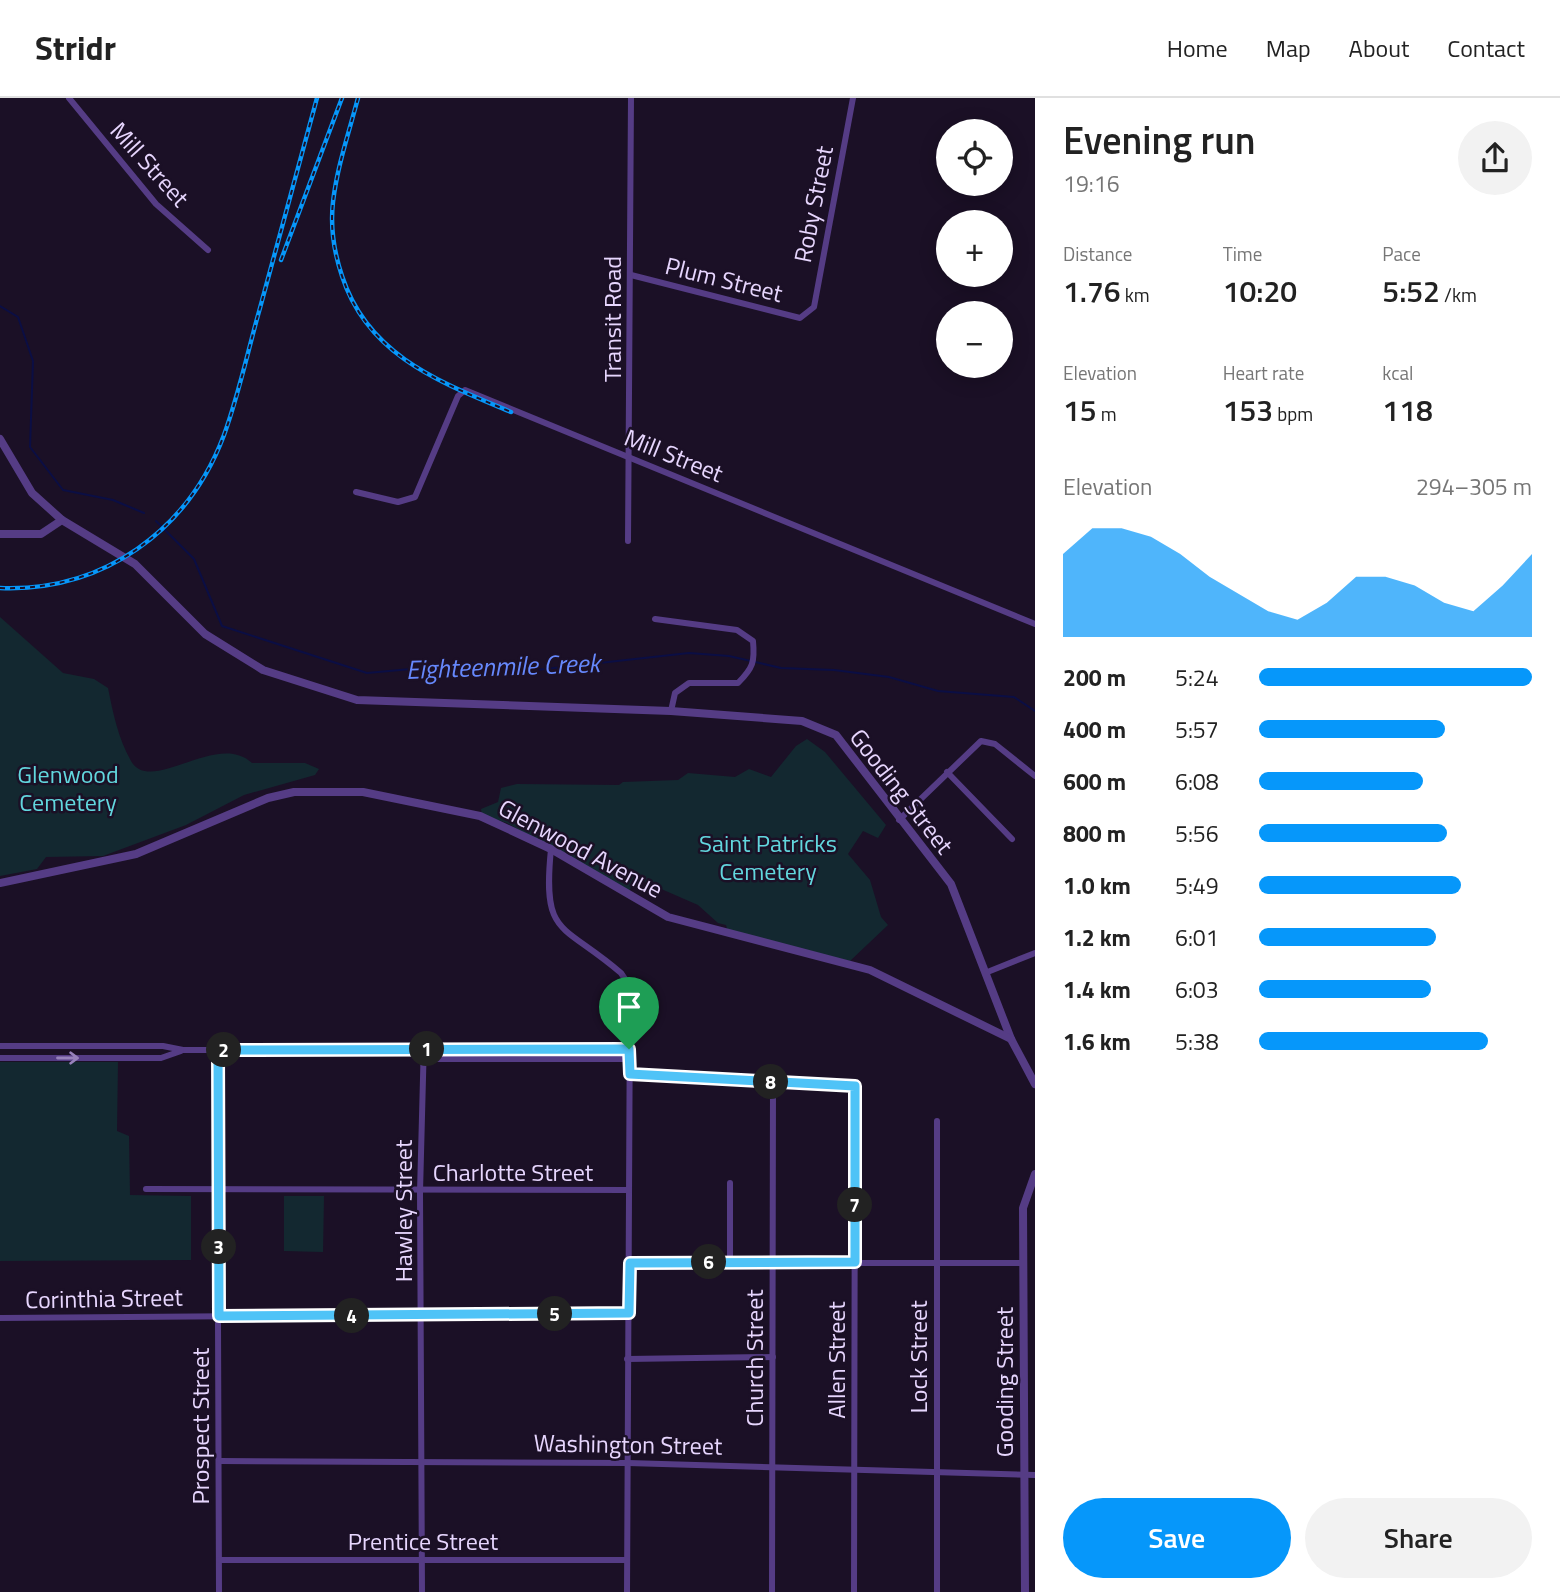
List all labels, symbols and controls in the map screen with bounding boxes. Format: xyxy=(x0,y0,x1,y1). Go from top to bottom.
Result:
text: Stridr xyxy=(35,23,116,73)
text: Home xyxy=(1167,30,1228,66)
text: Map xyxy=(1266,30,1311,66)
text: About xyxy=(1349,30,1409,66)
text: Contact xyxy=(1447,30,1525,66)
text: Evening run xyxy=(1063,111,1256,169)
street label: Mill Street xyxy=(102,113,198,215)
map controls xyxy=(936,119,1013,378)
button: locate xyxy=(936,119,1013,196)
button: share xyxy=(1458,121,1532,195)
street label: Roby Street xyxy=(784,142,842,266)
text: 19:16 xyxy=(1063,166,1120,201)
button: + xyxy=(936,210,1013,287)
text: Distance xyxy=(1063,239,1132,268)
text: Time xyxy=(1223,239,1262,268)
text: Pace xyxy=(1382,239,1421,268)
street label: Plum Street xyxy=(662,247,787,311)
street label: Transit Road xyxy=(594,256,630,382)
text: 1.76 xyxy=(1063,268,1121,314)
text: 10:20 xyxy=(1223,268,1297,314)
text: 5:52 xyxy=(1382,268,1440,314)
text: km xyxy=(1121,280,1150,309)
text: /km xyxy=(1440,280,1477,309)
button: − xyxy=(936,301,1013,378)
text: Elevation xyxy=(1063,358,1137,387)
text: Heart rate xyxy=(1223,358,1304,387)
text: kcal xyxy=(1382,358,1413,387)
text: 15 xyxy=(1063,387,1097,433)
text: 153 xyxy=(1223,387,1273,433)
text: 118 xyxy=(1382,387,1433,433)
text: m xyxy=(1097,399,1117,428)
text: bpm xyxy=(1273,399,1313,428)
street label: Mill Street xyxy=(619,419,729,491)
text: Elevation xyxy=(1063,469,1152,504)
text: 294–305 m xyxy=(1416,469,1532,504)
water label: Eighteenmile Creek xyxy=(405,643,604,689)
text: 200 m xyxy=(1063,660,1126,695)
text: 5:24 xyxy=(1175,660,1219,695)
text: 400 m xyxy=(1063,712,1126,747)
text: 5:57 xyxy=(1175,712,1219,747)
street label: Gooding Street xyxy=(841,721,963,862)
park label: Glenwood Cemetery xyxy=(17,756,119,820)
text: 600 m xyxy=(1063,764,1126,799)
text: 6:08 xyxy=(1175,764,1219,799)
street label: Glenwood Avenue xyxy=(492,789,670,907)
text: 800 m xyxy=(1063,816,1126,851)
text: 5:56 xyxy=(1175,816,1219,851)
park label: Saint Patricks Cemetery xyxy=(699,825,837,889)
text: 1.0 km xyxy=(1063,868,1131,903)
text: 5:49 xyxy=(1175,868,1219,903)
text: 1.2 km xyxy=(1063,920,1131,955)
text: 6:01 xyxy=(1175,920,1219,955)
text: 1.4 km xyxy=(1063,972,1131,1007)
text: 6:03 xyxy=(1175,972,1219,1007)
pin xyxy=(599,977,659,1049)
icon: arrive xyxy=(610,988,648,1026)
text: 1.6 km xyxy=(1063,1024,1131,1059)
text: 5:38 xyxy=(1175,1024,1219,1059)
pin: 2 xyxy=(206,1032,242,1068)
pin: 1 xyxy=(410,1032,444,1066)
text: 1 xyxy=(421,1034,432,1063)
text: 2 xyxy=(218,1035,229,1064)
one-way arrow xyxy=(56,1051,79,1065)
pin: 8 xyxy=(754,1065,788,1100)
text: 8 xyxy=(765,1067,776,1096)
street label: Hawley Street xyxy=(385,1139,421,1282)
street label: Charlotte Street xyxy=(433,1154,594,1190)
pin: 7 xyxy=(838,1188,872,1222)
text: 7 xyxy=(849,1190,860,1219)
pin: 3 xyxy=(202,1230,236,1264)
text: 3 xyxy=(213,1232,224,1261)
pin: 6 xyxy=(692,1244,726,1280)
text: 6 xyxy=(703,1247,714,1276)
street label: Corinthia Street xyxy=(25,1279,184,1317)
street label: Church Street xyxy=(736,1289,772,1427)
pin: 5 xyxy=(538,1296,572,1332)
pin: 4 xyxy=(334,1298,370,1334)
text: 5 xyxy=(549,1299,560,1328)
street label: Lock Street xyxy=(900,1300,936,1414)
text: 4 xyxy=(346,1301,357,1330)
street label: Allen Street xyxy=(818,1301,854,1419)
street label: Gooding Street xyxy=(986,1306,1022,1457)
street label: Prospect Street xyxy=(182,1347,218,1504)
street label: Washington Street xyxy=(533,1424,723,1464)
button: Save xyxy=(1063,1498,1291,1578)
button: Share xyxy=(1305,1498,1532,1578)
street label: Prentice Street xyxy=(348,1523,499,1559)

